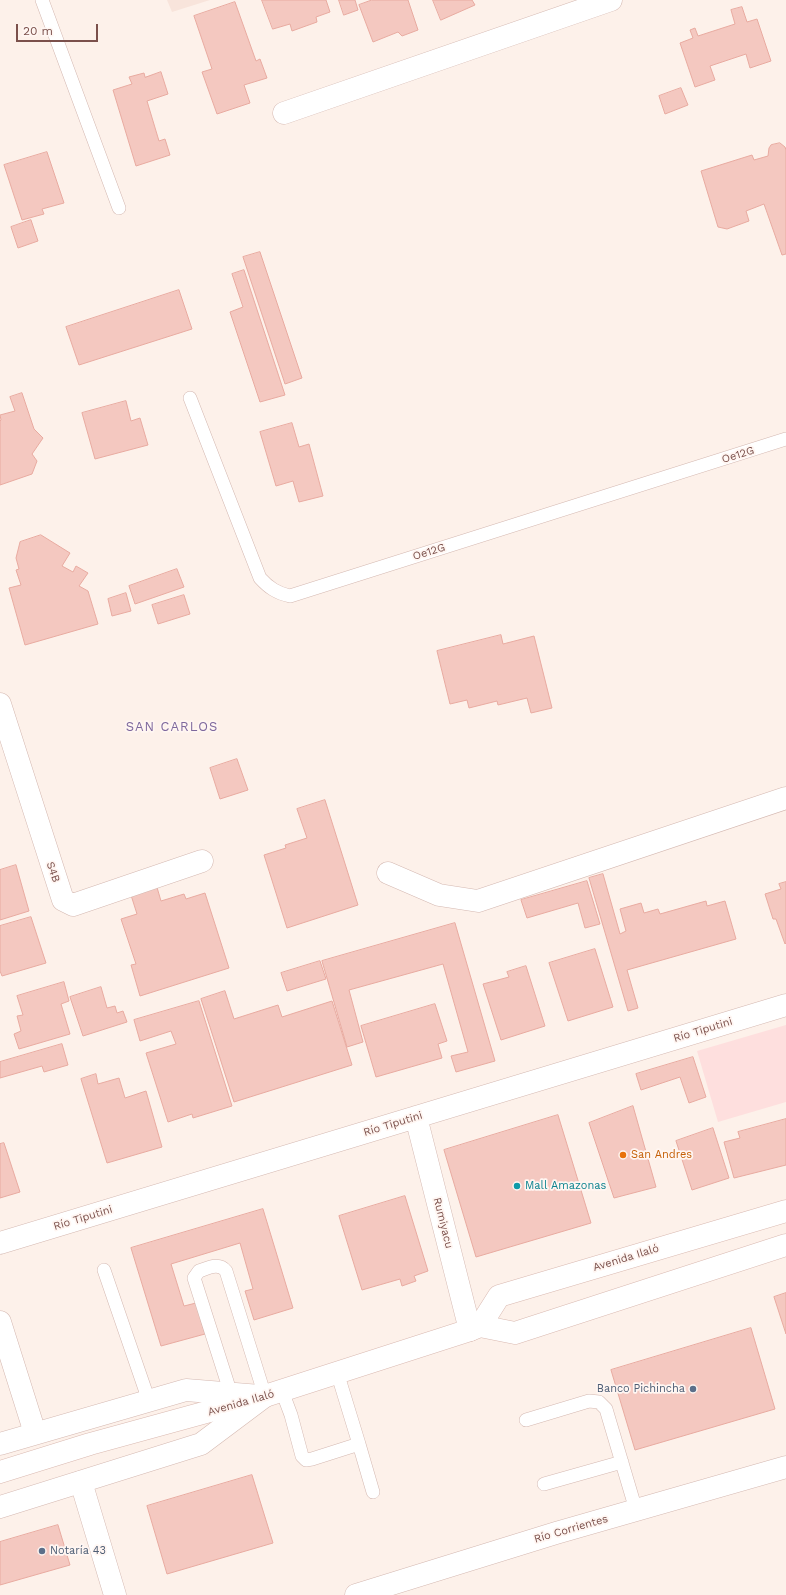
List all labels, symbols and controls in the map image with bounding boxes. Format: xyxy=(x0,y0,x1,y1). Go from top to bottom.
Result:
scale bar xyxy=(18,16,100,42)
text: 20 m xyxy=(23,24,53,38)
street label: Oe12G xyxy=(720,444,756,466)
street label: Oe12G xyxy=(411,541,447,563)
district label: SAN CARLOS xyxy=(126,719,218,735)
street label: S4B xyxy=(43,860,63,884)
street label: Río Tiputini xyxy=(672,1015,734,1045)
street label: Río Tiputini xyxy=(362,1109,424,1139)
place label: San Andres xyxy=(631,1148,692,1162)
marker: San Andres xyxy=(618,1150,628,1160)
place label: Mall Amazonas xyxy=(525,1179,606,1193)
marker: Mall Amazonas xyxy=(512,1181,522,1191)
street label: Rumiyacu xyxy=(430,1196,456,1250)
street label: Río Tiputini xyxy=(52,1203,114,1233)
street label: Avenida Ilaló xyxy=(591,1242,661,1274)
place label: Banco Pichincha xyxy=(597,1382,685,1396)
marker: Banco Pichincha xyxy=(688,1384,698,1394)
street label: Avenida Ilaló xyxy=(206,1387,276,1419)
street label: Río Corrientes xyxy=(532,1512,610,1546)
place label: Notaría 43 xyxy=(50,1544,106,1558)
marker: Notaría 43 xyxy=(37,1546,47,1556)

